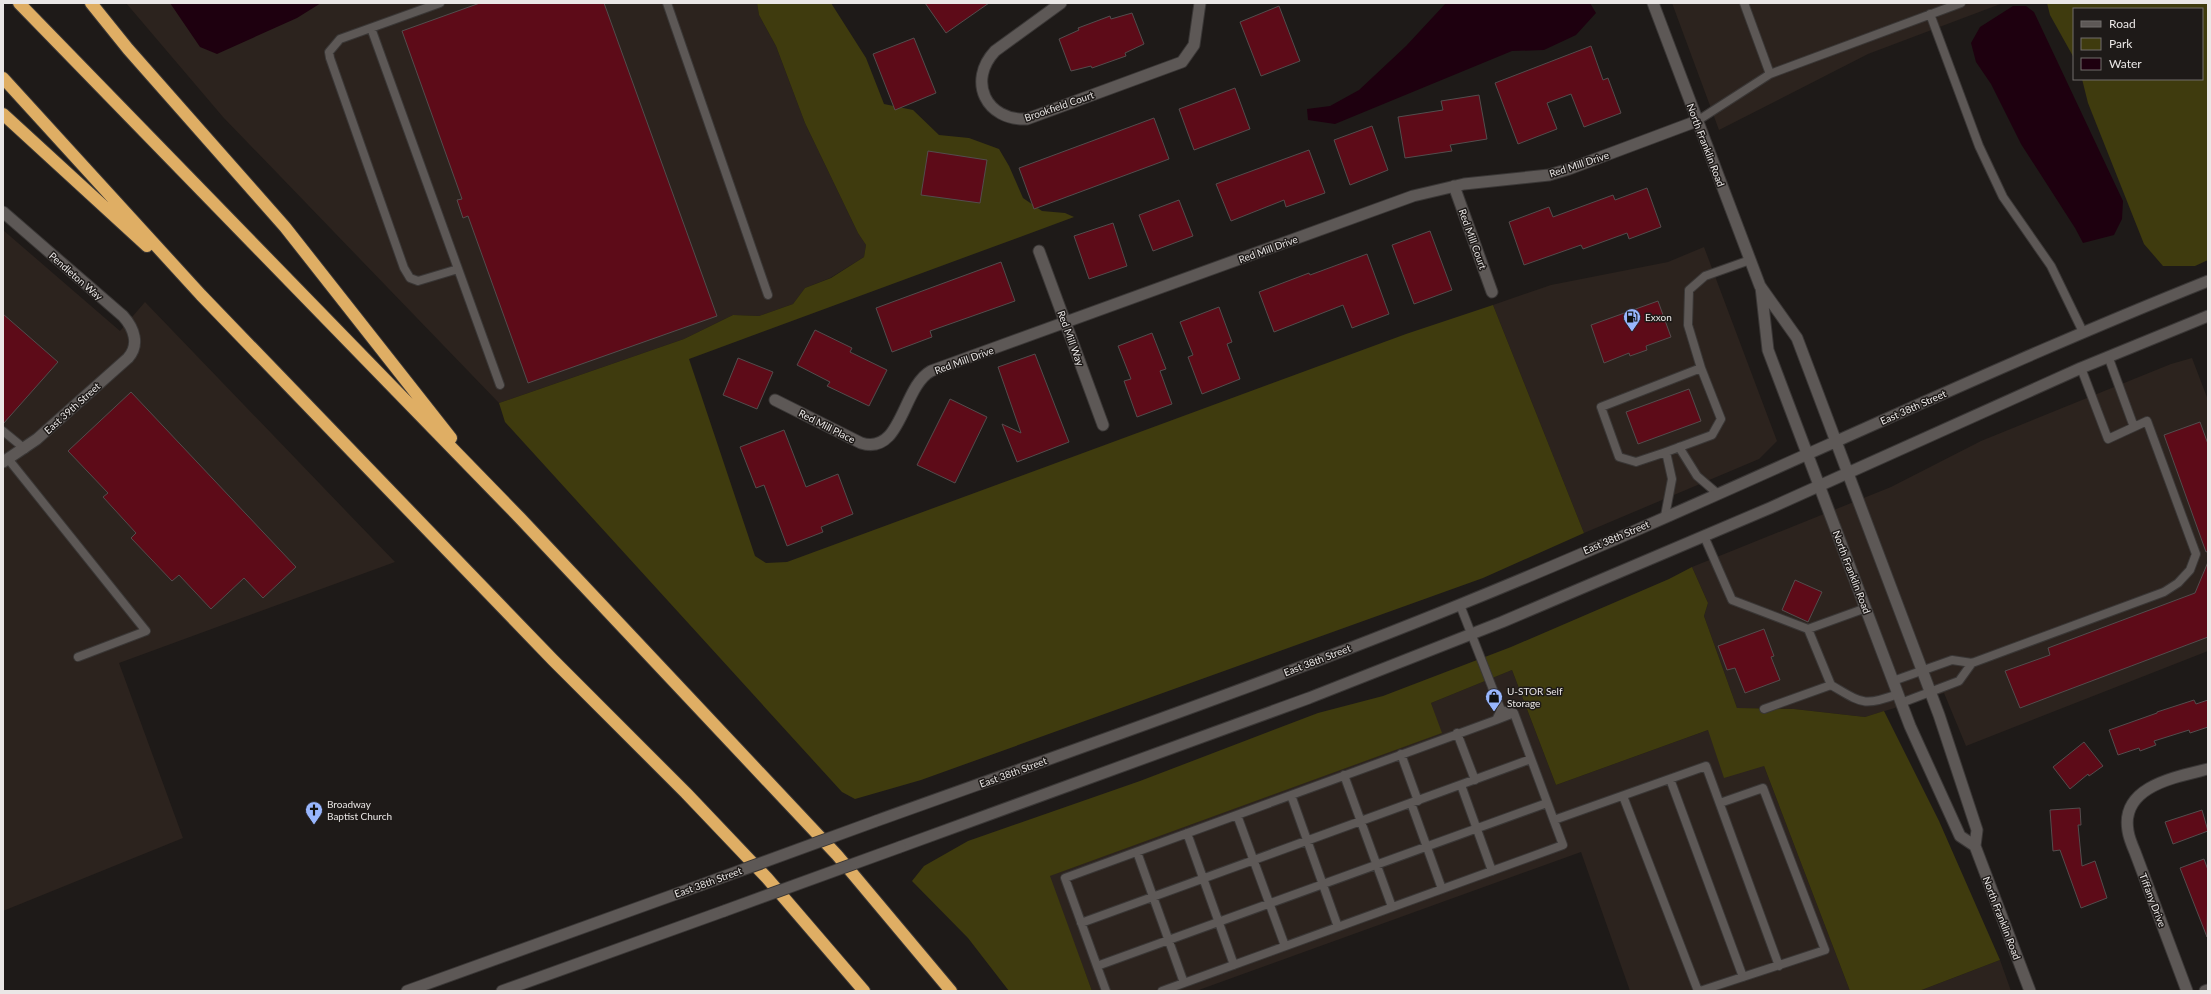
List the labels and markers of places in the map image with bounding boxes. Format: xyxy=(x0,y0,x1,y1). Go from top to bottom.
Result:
fuel station icon: Exxon xyxy=(1622,307,1642,332)
place label: Exxon xyxy=(1645,311,1672,323)
place label: U-STOR Self Storage xyxy=(1507,685,1563,709)
shop icon: U-STOR Self Storage xyxy=(1484,687,1504,712)
place label: Broadway Baptist Church xyxy=(327,798,392,822)
church icon: Broadway Baptist Church xyxy=(304,800,324,825)

